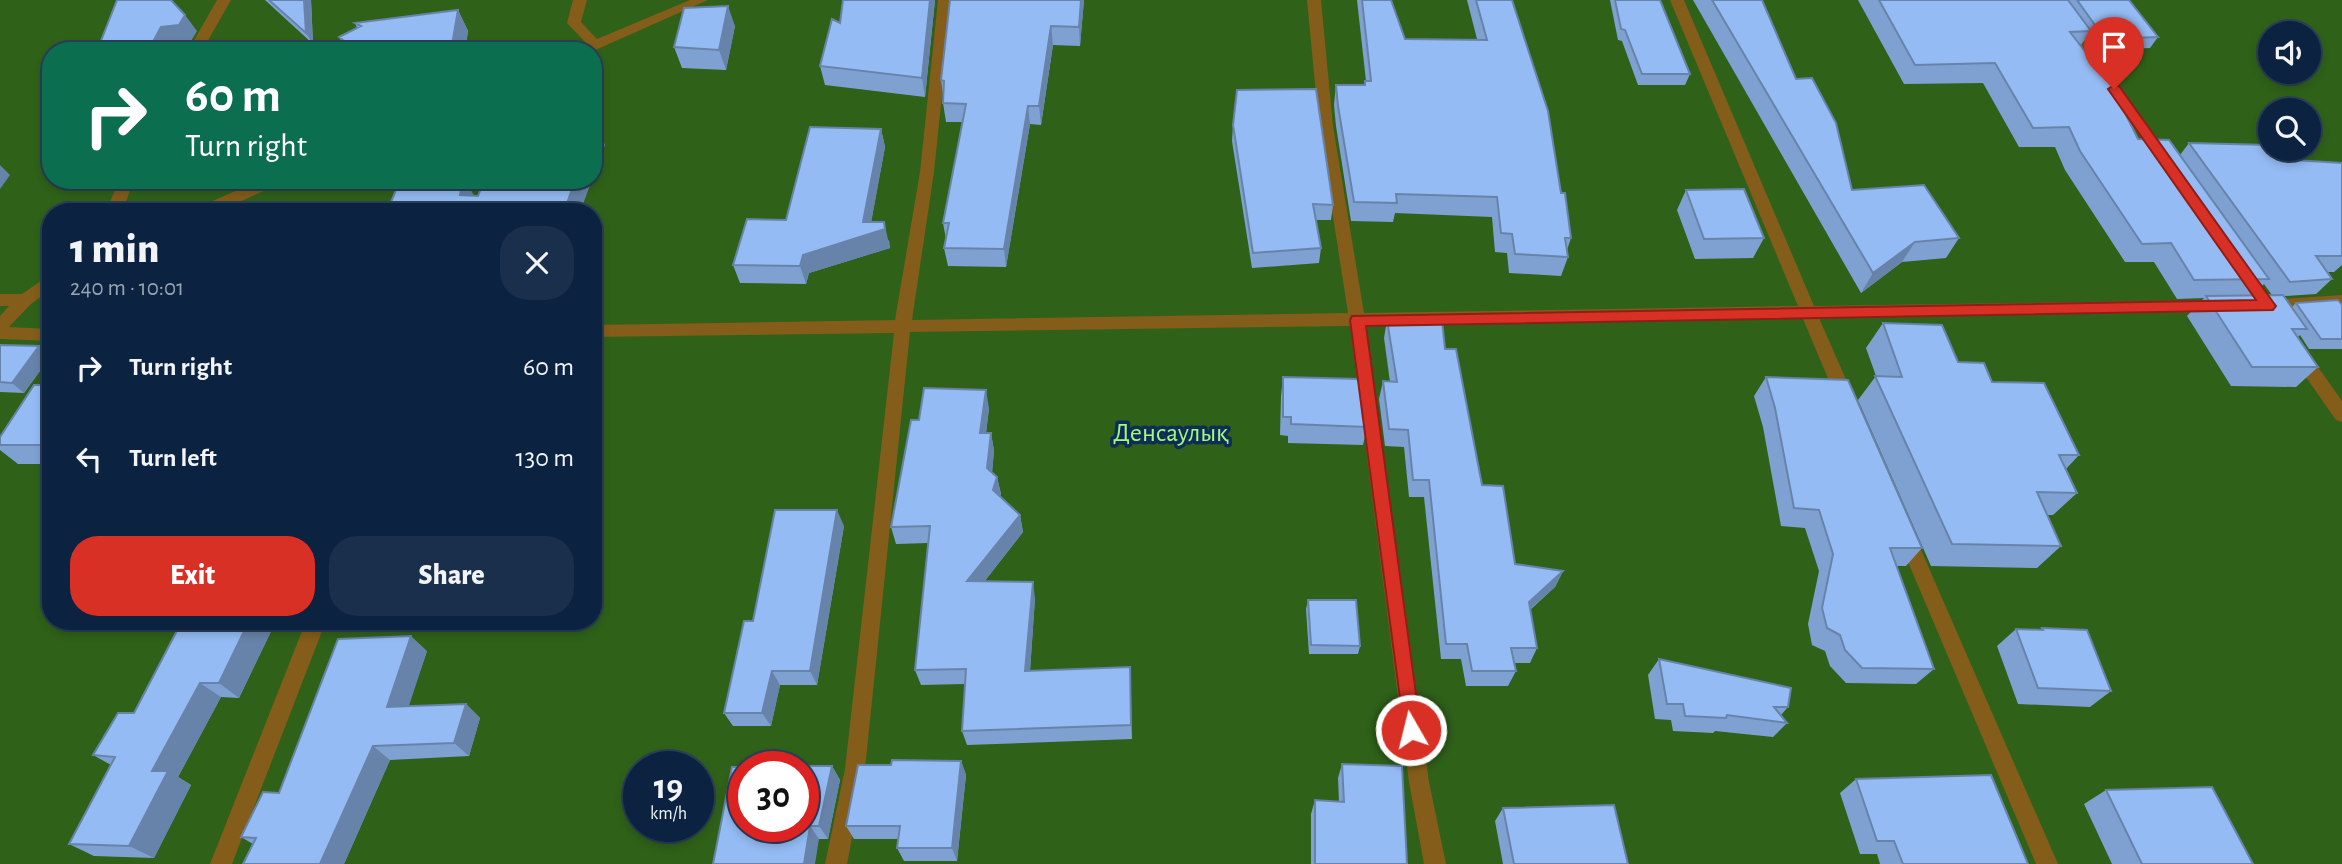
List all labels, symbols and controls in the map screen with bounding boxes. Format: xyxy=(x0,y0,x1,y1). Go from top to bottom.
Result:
pin xyxy=(2084,17,2144,89)
map controls xyxy=(2258,21,2321,161)
button: sound xyxy=(2258,21,2321,84)
icon: arrive xyxy=(2095,28,2133,66)
icon: right xyxy=(70,70,161,161)
text: 60 m xyxy=(185,72,281,121)
button: search xyxy=(2258,98,2321,161)
text: Turn right xyxy=(185,130,307,162)
button: close xyxy=(500,226,574,300)
text: 1 min xyxy=(70,228,159,270)
text: 240 m · 10:01 xyxy=(70,277,184,300)
icon: right xyxy=(70,349,108,387)
text: Turn right xyxy=(129,354,232,380)
text: 60 m xyxy=(523,354,574,380)
park label: Денсаулық xyxy=(1113,420,1229,446)
icon: left xyxy=(70,440,108,478)
text: Turn left xyxy=(129,445,217,471)
text: 130 m xyxy=(516,445,574,471)
button: Exit xyxy=(70,536,315,616)
button: Share xyxy=(329,536,574,616)
position arrow xyxy=(1374,693,1448,767)
speed limit sign: 30 xyxy=(728,751,819,842)
text: 19 xyxy=(654,770,683,805)
text: km/h xyxy=(650,805,687,823)

